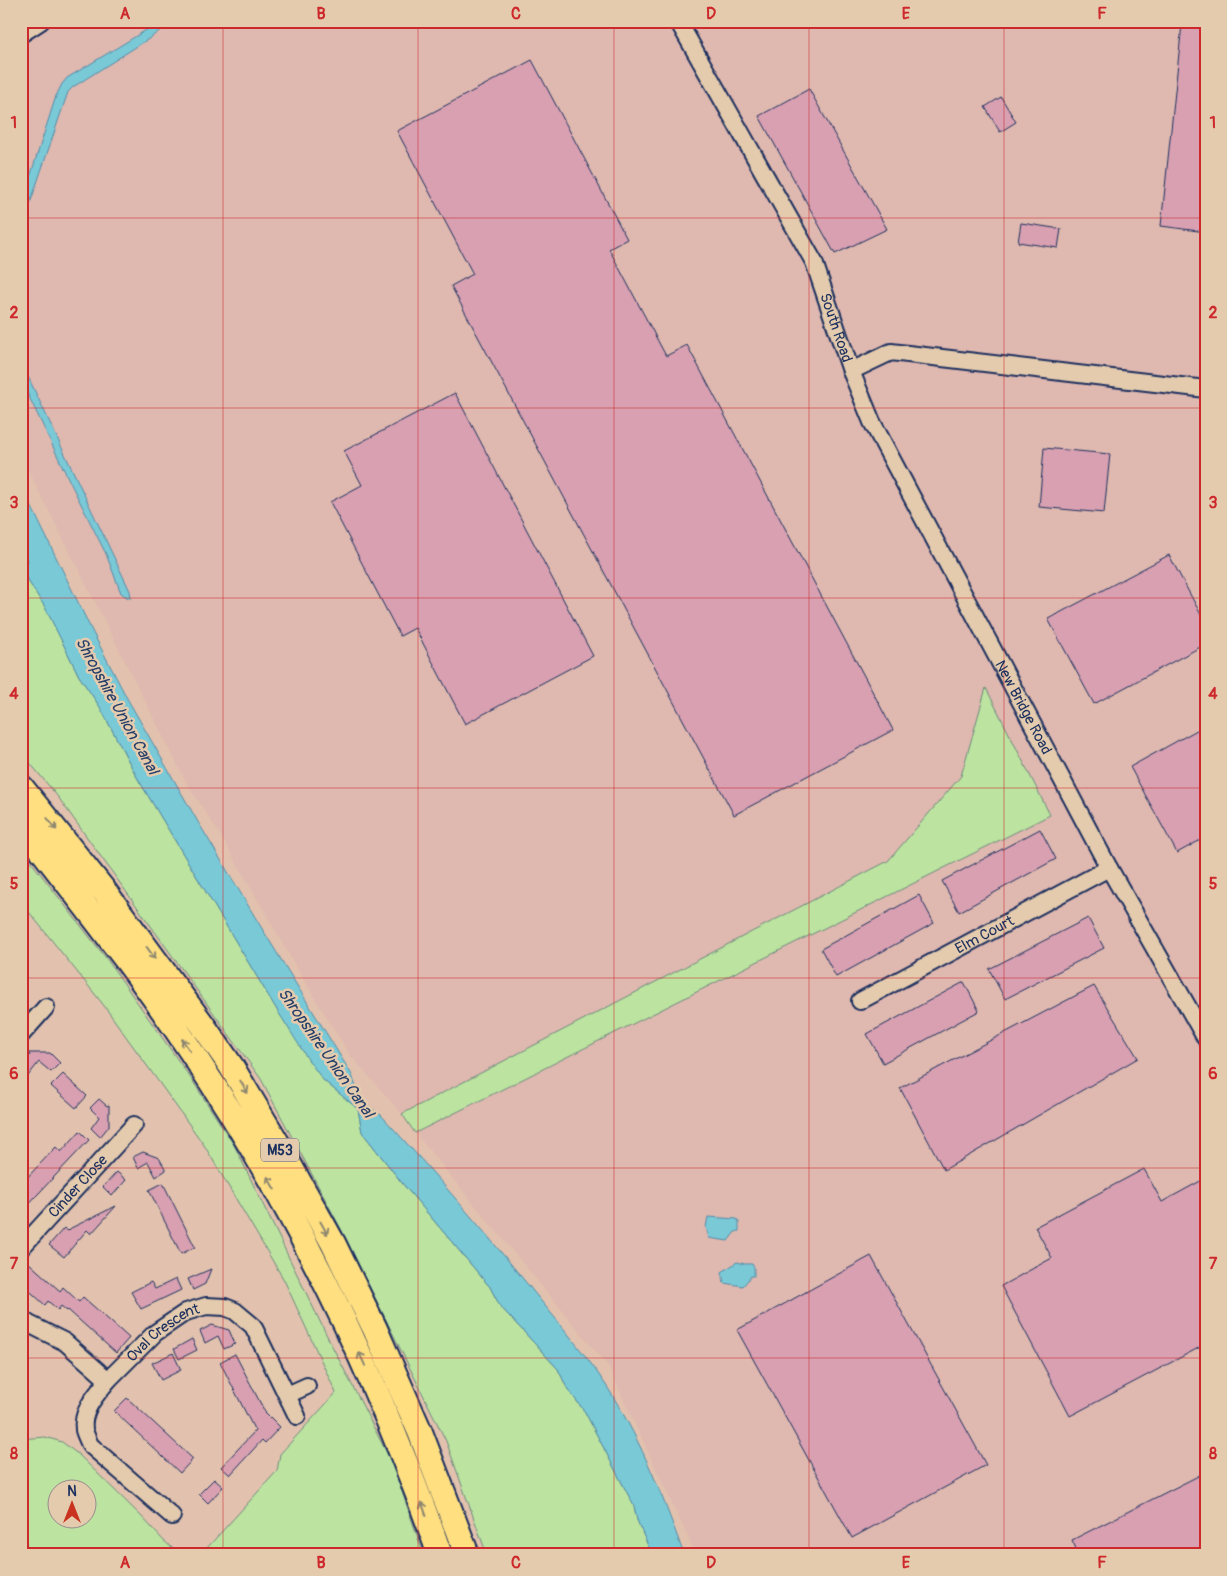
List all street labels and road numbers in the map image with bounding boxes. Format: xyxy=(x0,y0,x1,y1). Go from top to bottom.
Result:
street label: South Road xyxy=(816,291,857,365)
street label: New Bridge Road xyxy=(991,657,1056,758)
street label: Elm Court xyxy=(952,911,1018,958)
road number: M53 xyxy=(261,1138,299,1162)
street label: Cinder Close xyxy=(44,1150,112,1222)
street label: Oval Crescent xyxy=(122,1299,202,1366)

